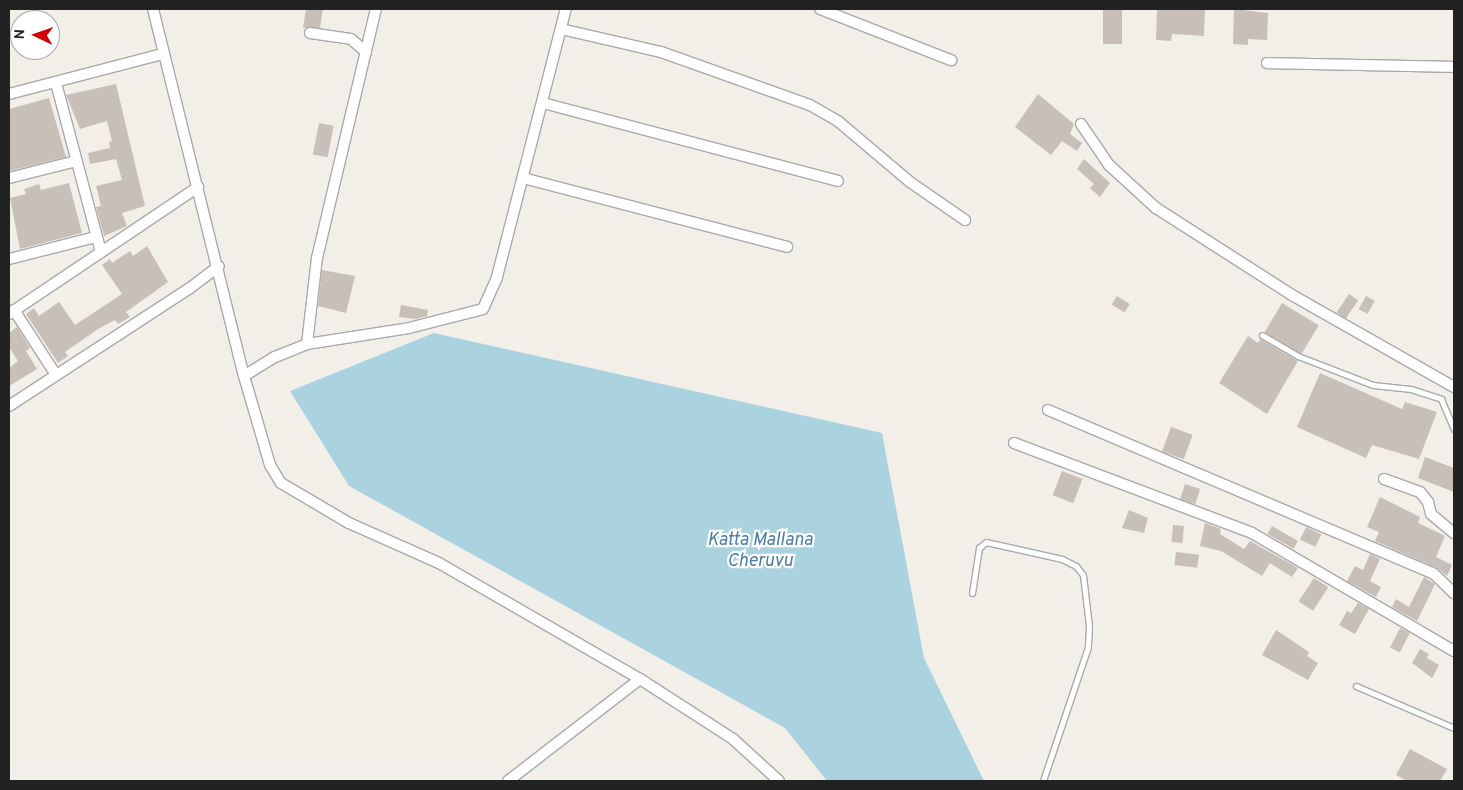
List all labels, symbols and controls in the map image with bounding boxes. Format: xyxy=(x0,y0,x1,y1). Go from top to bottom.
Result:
north arrow xyxy=(10,10,60,60)
text: N xyxy=(12,29,29,40)
water label: Katta Mallana Cheruvu xyxy=(707,531,813,574)

